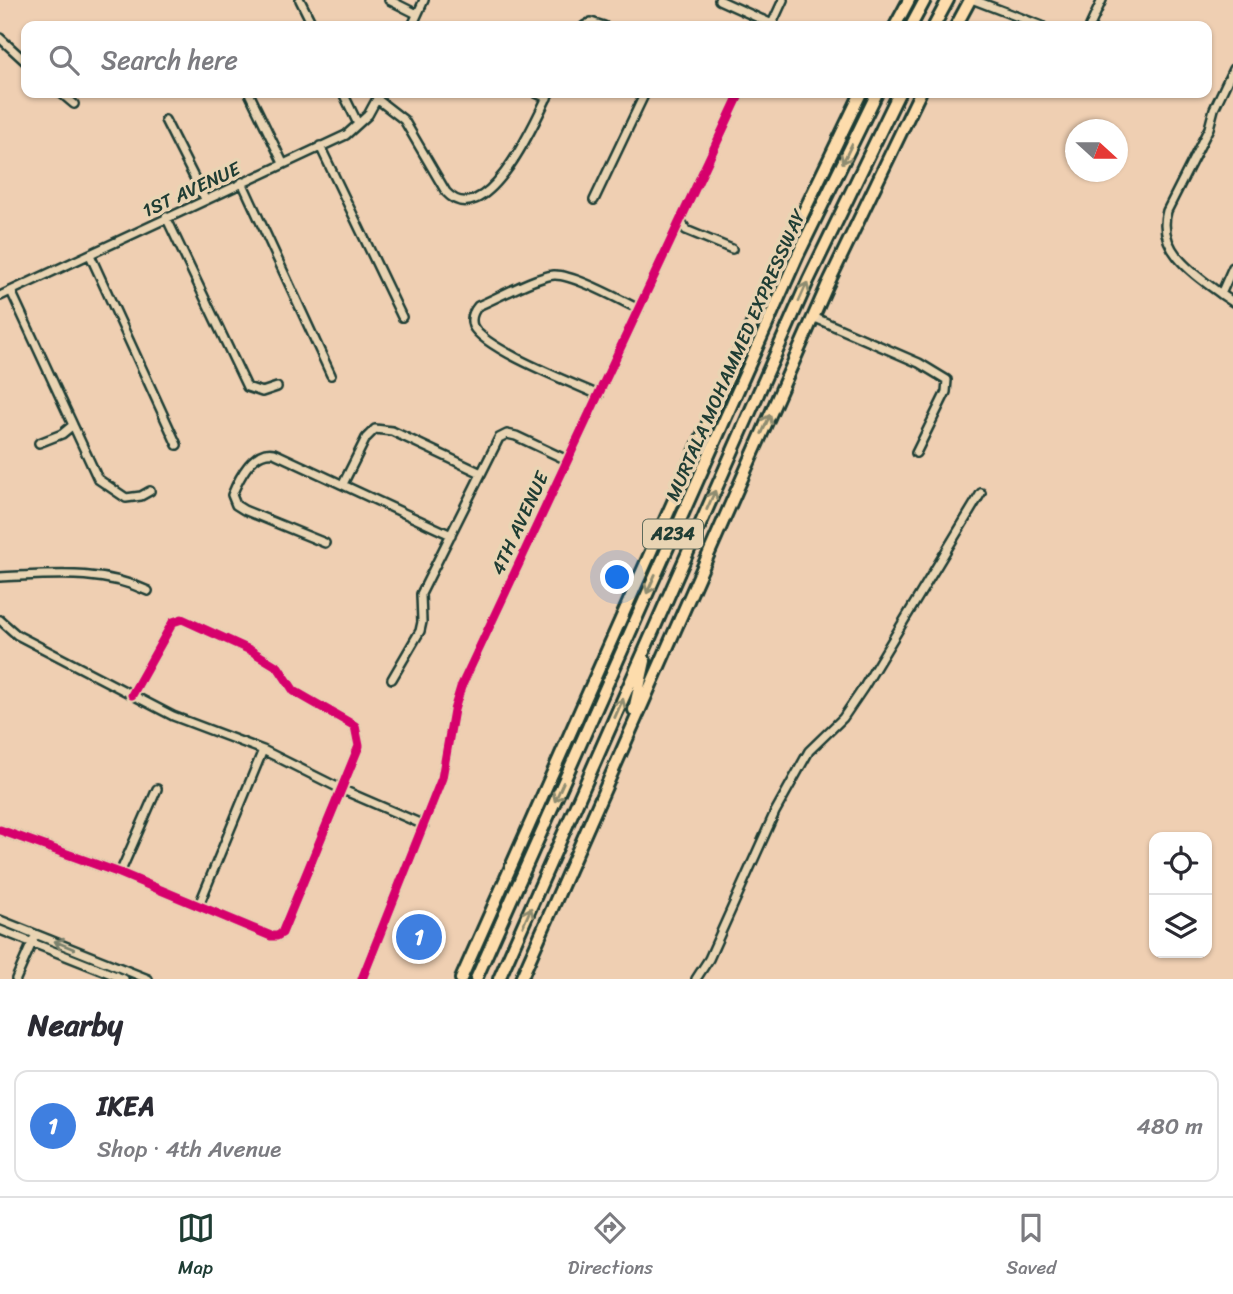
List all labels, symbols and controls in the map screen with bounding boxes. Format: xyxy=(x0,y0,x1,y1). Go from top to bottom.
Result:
search box xyxy=(21,21,1212,98)
text: Search here xyxy=(101,37,238,83)
icon: search xyxy=(45,41,83,79)
north arrow xyxy=(1065,119,1128,182)
one-way arrow xyxy=(839,143,853,164)
street label: 1ST AVENUE xyxy=(137,152,247,227)
street label: MURTALA MOHAMMED EXPRESSWAY xyxy=(656,203,815,506)
one-way arrow xyxy=(797,282,810,304)
one-way arrow xyxy=(760,413,773,435)
street label: 4TH AVENUE xyxy=(481,465,558,580)
one-way arrow xyxy=(705,490,718,512)
road number: A234 xyxy=(643,520,703,548)
your location xyxy=(600,560,634,594)
one-way arrow xyxy=(644,573,657,594)
one-way arrow xyxy=(613,698,626,720)
one-way arrow xyxy=(552,781,565,802)
map controls xyxy=(1149,832,1212,958)
button: locate xyxy=(1149,832,1212,895)
button: layers xyxy=(1149,895,1212,958)
one-way arrow xyxy=(521,906,534,928)
pin: 1 xyxy=(396,911,442,963)
one-way arrow xyxy=(54,937,75,950)
text: Nearby xyxy=(28,998,123,1052)
text: IKEA xyxy=(97,1083,154,1129)
text: 1 xyxy=(48,1106,58,1147)
text: 480 m xyxy=(1137,1106,1203,1147)
text: Shop · 4th Avenue xyxy=(97,1129,281,1170)
tab: Map xyxy=(177,1209,215,1284)
tab: Directions xyxy=(568,1209,653,1284)
tab: Saved xyxy=(1006,1209,1056,1284)

